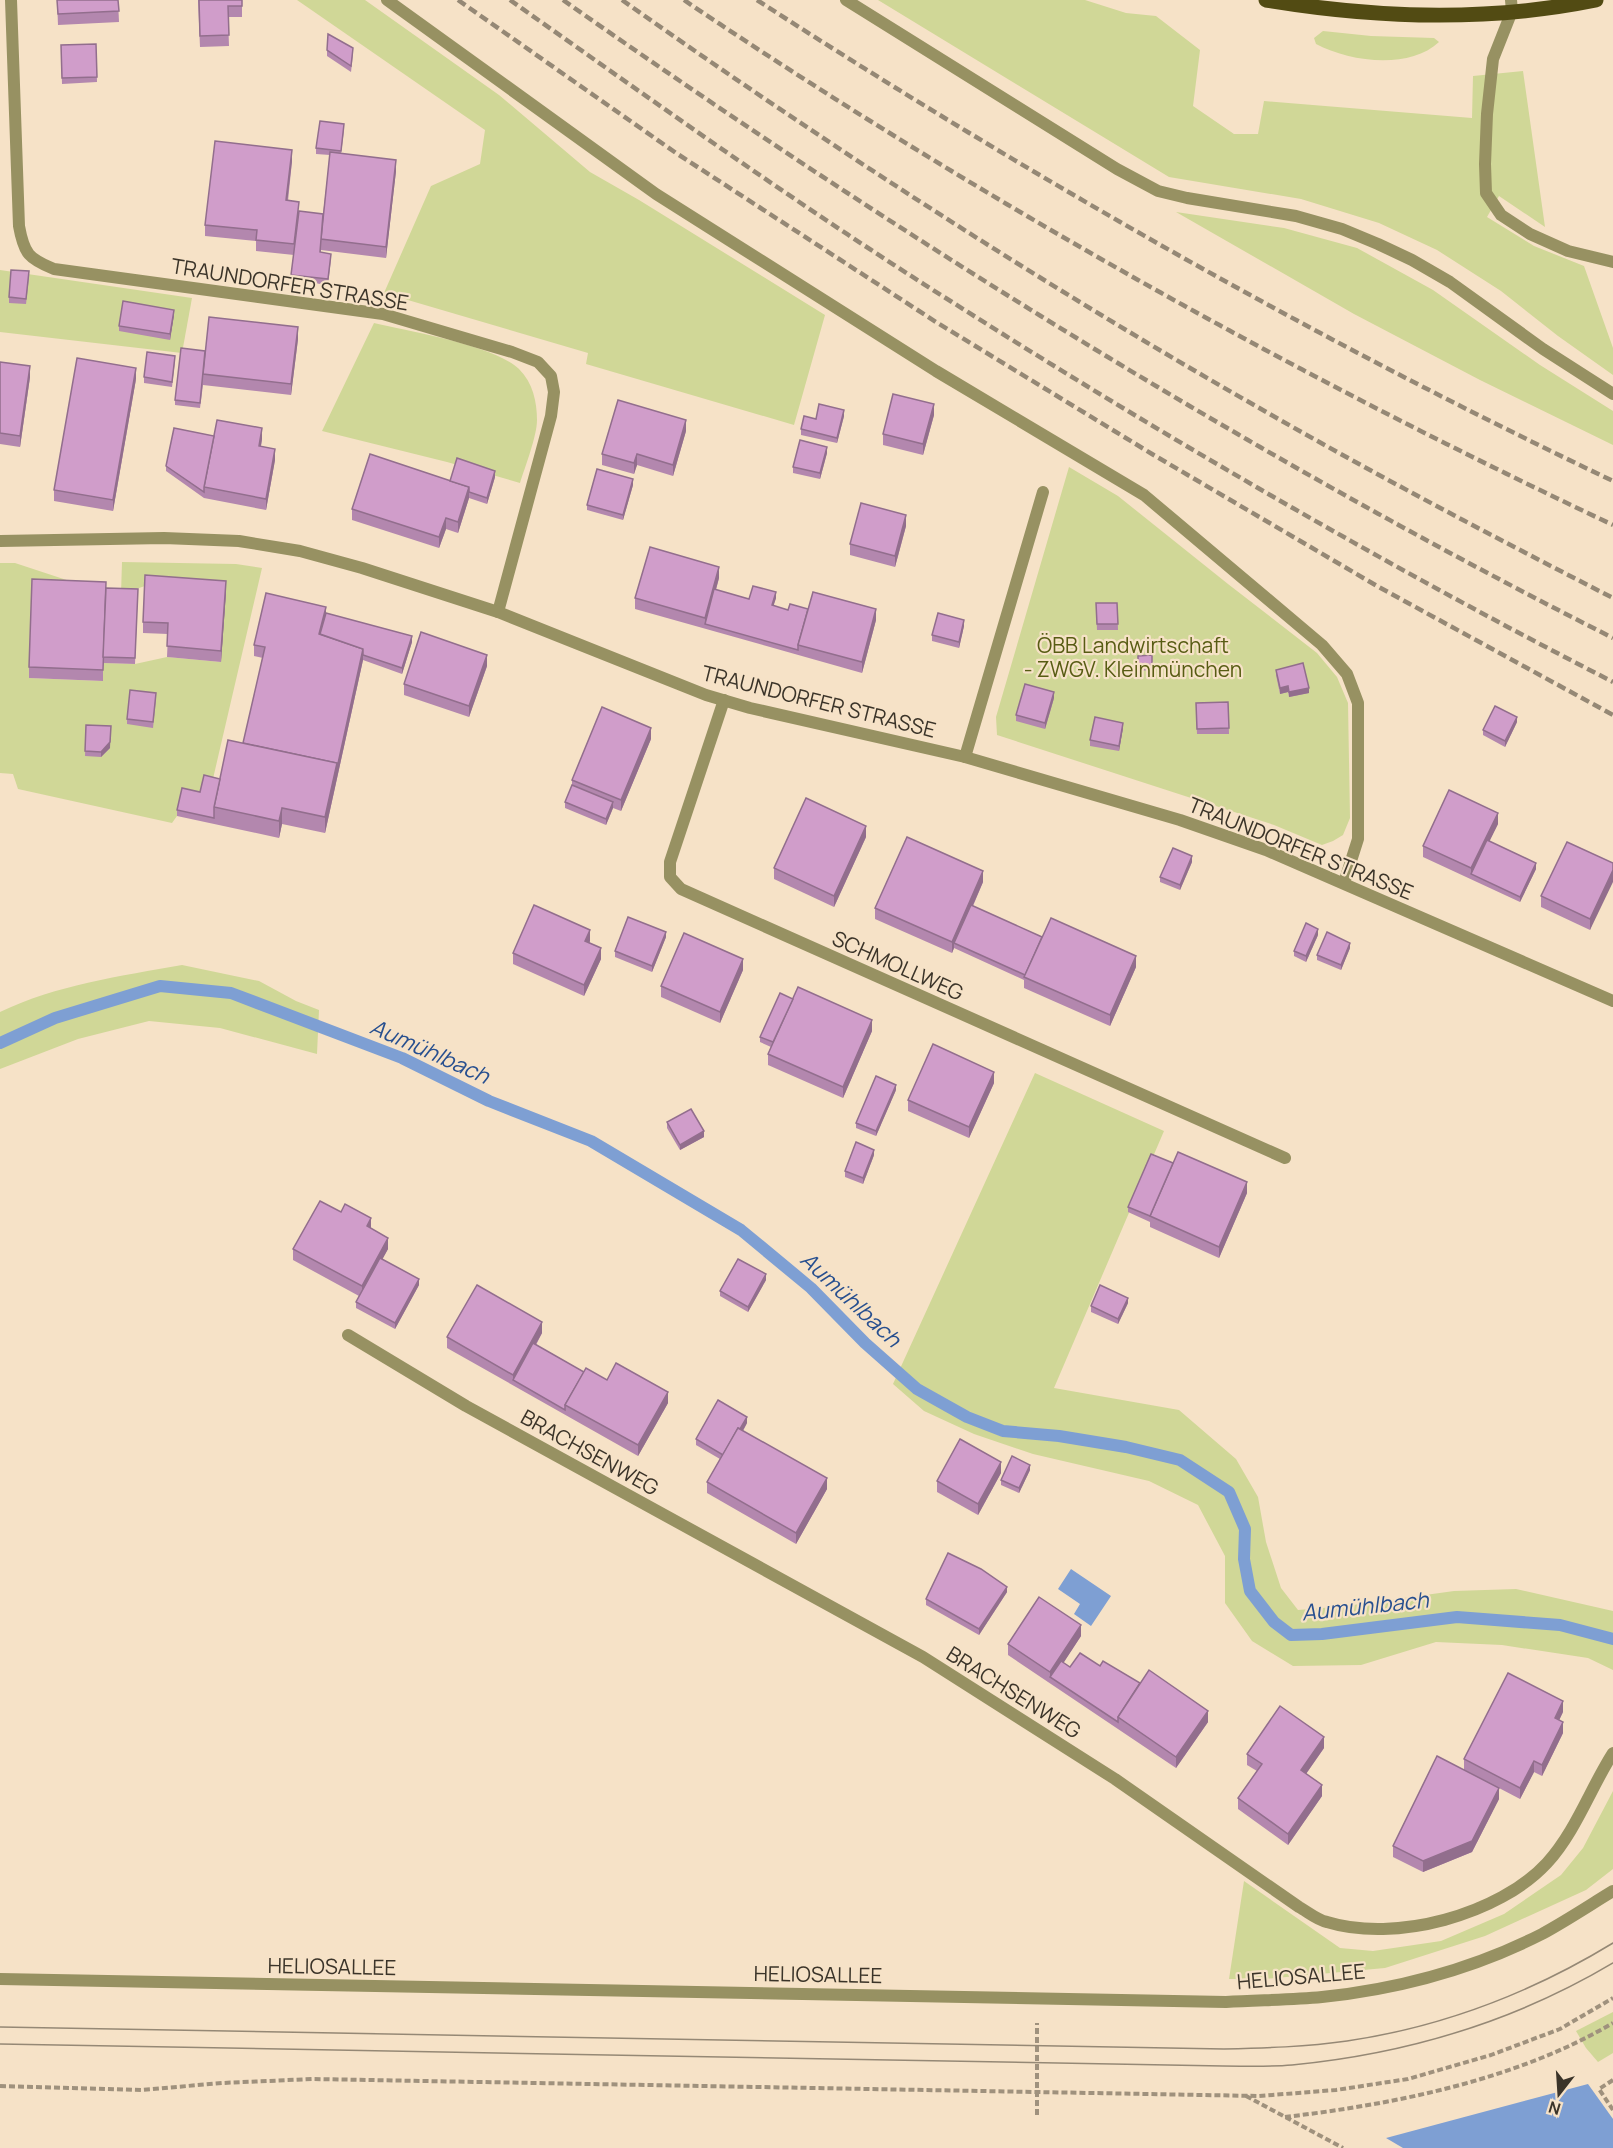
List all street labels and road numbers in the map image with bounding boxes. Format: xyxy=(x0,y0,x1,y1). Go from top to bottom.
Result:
street label: TRAUNDORFER STRASSE xyxy=(169,251,411,317)
street label: TRAUNDORFER STRASSE xyxy=(699,658,939,744)
street label: TRAUNDORFER STRASSE xyxy=(1184,790,1418,906)
street label: SCHMOLLWEG xyxy=(828,924,968,1006)
street label: BRACHSENWEG xyxy=(516,1403,664,1502)
street label: BRACHSENWEG xyxy=(942,1639,1087,1745)
street label: HELIOSALLEE xyxy=(267,1951,397,1981)
street label: HELIOSALLEE xyxy=(1236,1956,1366,1996)
street label: HELIOSALLEE xyxy=(753,1959,883,1989)

